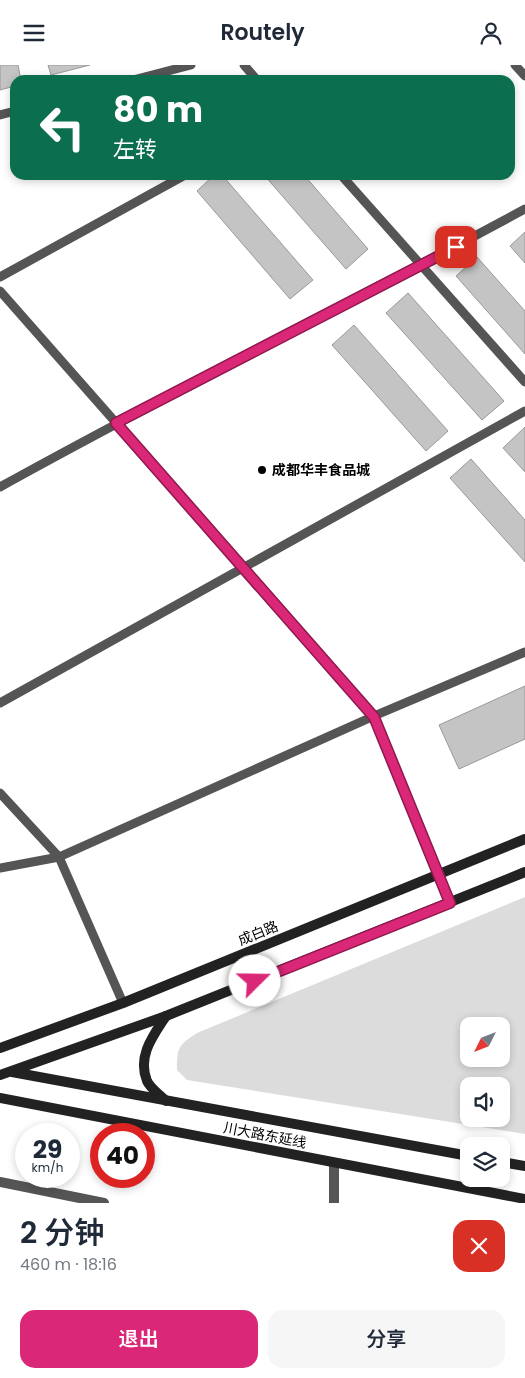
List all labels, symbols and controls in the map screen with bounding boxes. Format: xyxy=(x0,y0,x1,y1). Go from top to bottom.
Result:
text: Routely xyxy=(220,17,305,48)
icon: menu xyxy=(20,19,48,47)
icon: person xyxy=(477,19,505,47)
text: 80 m xyxy=(113,85,203,134)
icon: left xyxy=(30,95,95,160)
text: 左转 xyxy=(113,134,157,165)
pin xyxy=(435,226,477,268)
icon: arrive xyxy=(442,233,470,261)
place label: 成都华丰食品城 xyxy=(272,460,370,480)
marker: 成都华丰食品城 xyxy=(256,464,268,476)
street label: 成白路 xyxy=(235,916,281,950)
position arrow xyxy=(228,954,280,1006)
north arrow xyxy=(460,1017,510,1067)
map controls xyxy=(460,1017,510,1187)
button: sound xyxy=(460,1077,510,1127)
street label: 川大路东延线 xyxy=(222,1117,308,1153)
speed limit sign: 40 xyxy=(90,1123,155,1188)
text: 29 xyxy=(33,1132,62,1167)
button: layers xyxy=(460,1137,510,1187)
text: km/h xyxy=(32,1159,63,1176)
text: 2 分钟 xyxy=(20,1211,104,1254)
button: close xyxy=(453,1220,505,1272)
text: 460 m · 18:16 xyxy=(20,1253,117,1276)
button: 退出 xyxy=(20,1310,258,1368)
button: 分享 xyxy=(268,1310,505,1368)

